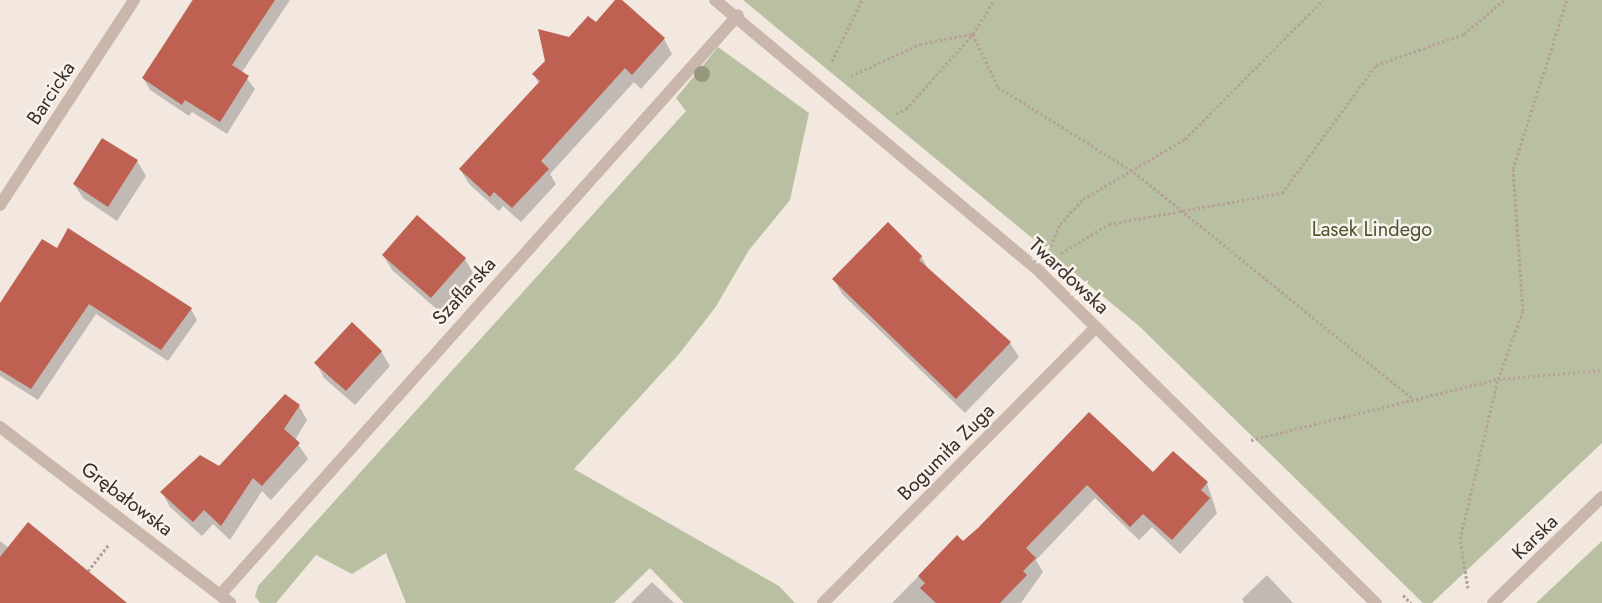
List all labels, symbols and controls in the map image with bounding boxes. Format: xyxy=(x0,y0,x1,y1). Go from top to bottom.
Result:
street label: Barcicka xyxy=(22,57,80,129)
park label: Lasek Lindego xyxy=(1312,217,1432,241)
street label: Twardowska xyxy=(1024,233,1114,319)
street label: Szaflarska xyxy=(427,252,501,330)
street label: Bogumiła Zuga xyxy=(893,399,999,505)
street label: Grębałowska xyxy=(76,457,178,541)
street label: Karska xyxy=(1507,510,1563,564)

